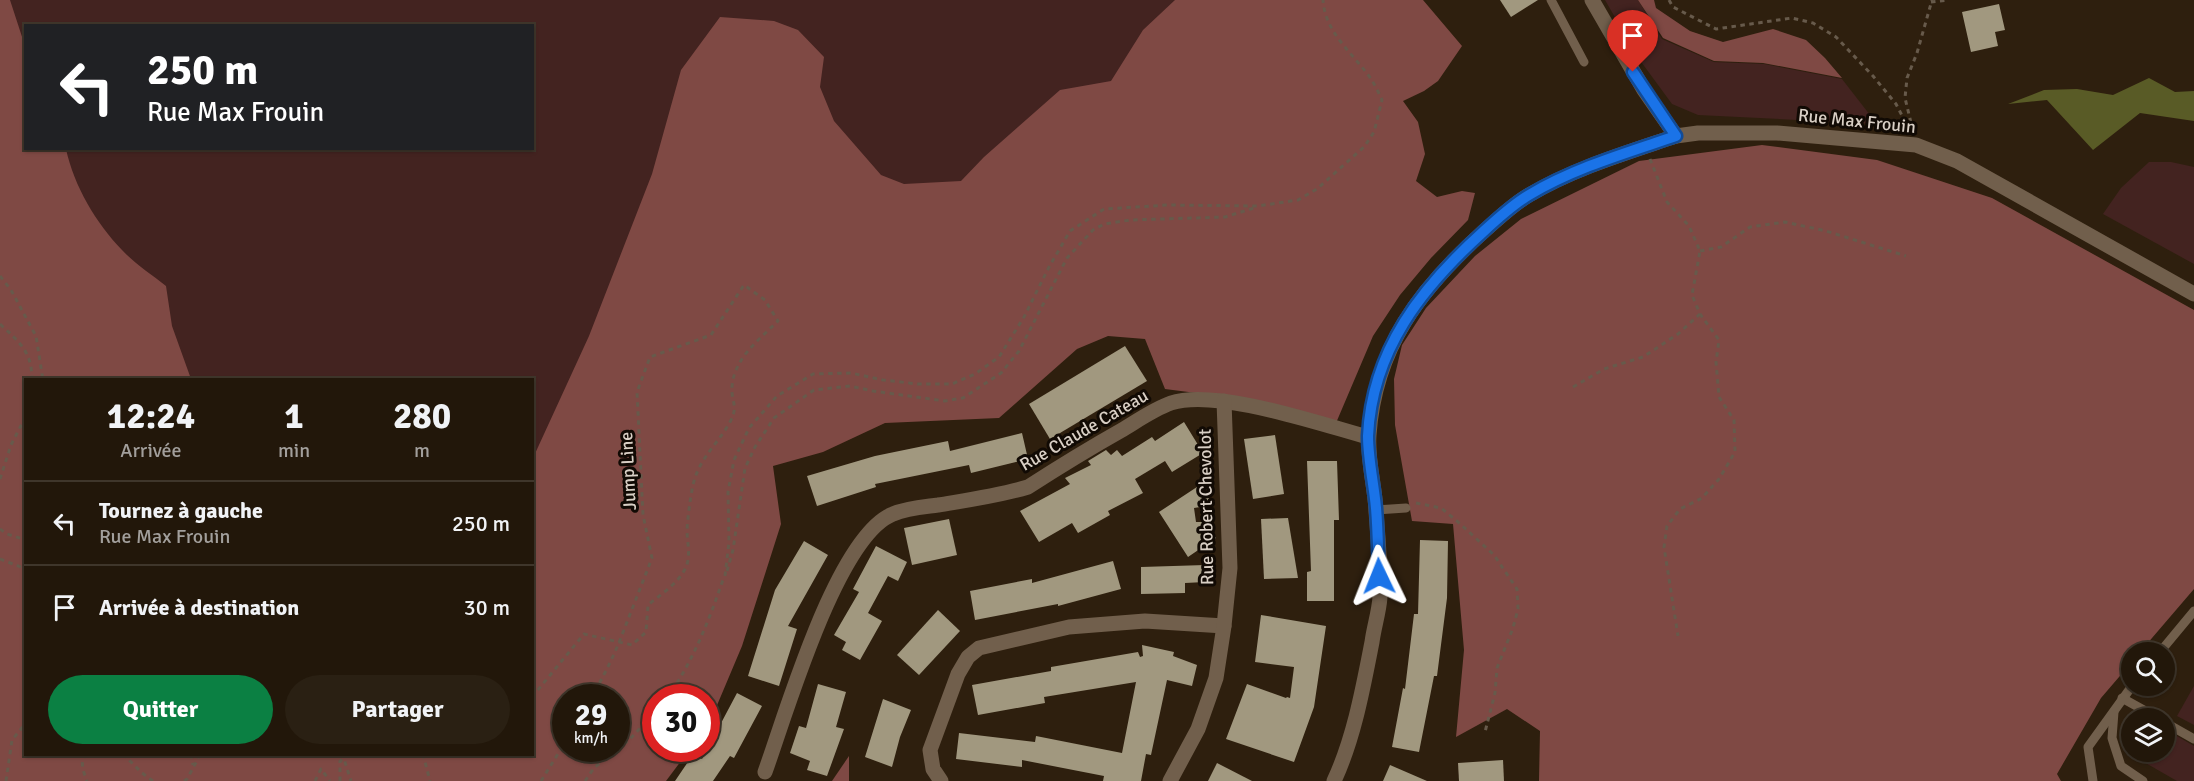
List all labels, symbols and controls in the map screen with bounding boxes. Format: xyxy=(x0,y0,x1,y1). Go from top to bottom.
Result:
pin xyxy=(1607,10,1658,72)
icon: arrive xyxy=(1616,19,1649,52)
text: 250 m xyxy=(147,45,258,96)
icon: left xyxy=(48,48,126,126)
text: Rue Max Frouin xyxy=(147,96,324,129)
street label: Rue Max Frouin xyxy=(1797,104,1917,138)
street label: Rue Claude Cateau xyxy=(1016,384,1152,476)
text: 12:24 xyxy=(107,394,195,439)
text: 1 xyxy=(284,394,304,439)
text: 280 xyxy=(393,394,451,439)
street label: Rue Robert Chevolot xyxy=(1194,429,1218,585)
street label: Jump Line xyxy=(615,431,641,511)
text: Arrivée xyxy=(120,438,182,463)
text: min xyxy=(278,438,310,463)
text: m xyxy=(414,438,430,463)
text: Tournez à gauche xyxy=(99,497,263,524)
icon: left xyxy=(48,507,81,540)
text: 250 m xyxy=(452,510,510,537)
text: Rue Max Frouin xyxy=(99,524,230,549)
position arrow xyxy=(1347,544,1411,608)
icon: arrive xyxy=(48,591,81,624)
text: Arrivée à destination xyxy=(99,594,299,621)
text: 30 m xyxy=(464,594,510,621)
map controls xyxy=(2121,642,2175,762)
button: search xyxy=(2121,642,2175,696)
button: Quitter xyxy=(48,675,273,744)
button: Partager xyxy=(285,675,510,744)
speed limit sign: 30 xyxy=(642,684,720,762)
text: 29 xyxy=(575,697,607,734)
button: layers xyxy=(2121,708,2175,762)
text: km/h xyxy=(574,729,608,747)

